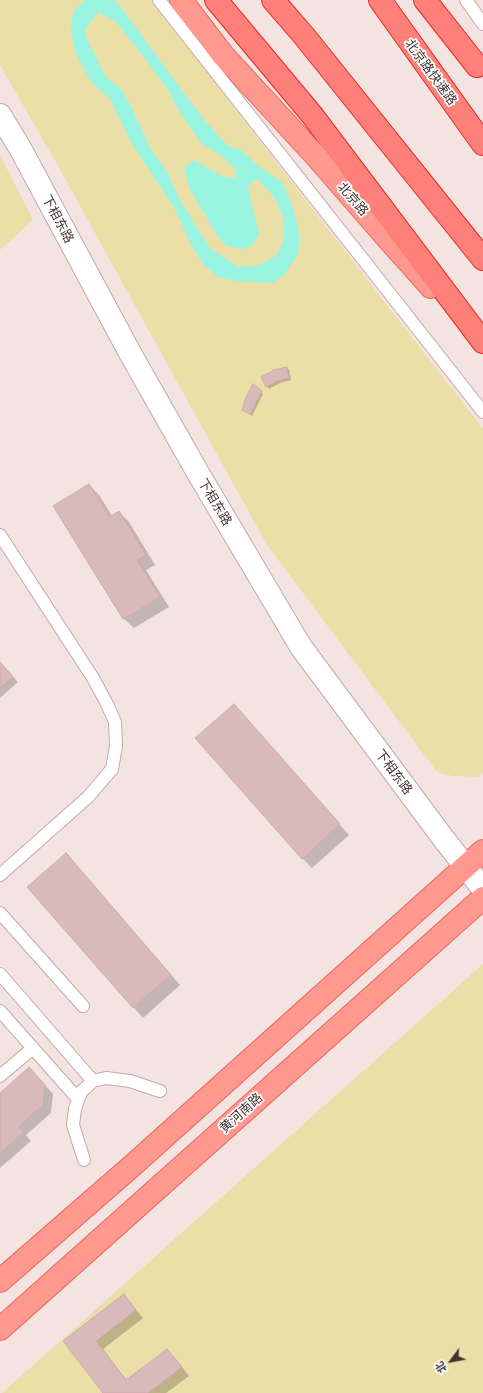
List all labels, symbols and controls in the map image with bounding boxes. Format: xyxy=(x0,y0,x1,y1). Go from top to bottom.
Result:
street label: 北京路快速路 xyxy=(402,36,460,108)
street label: 北京路 xyxy=(334,179,372,219)
street label: 下相东路 xyxy=(39,192,77,246)
street label: 下相东路 xyxy=(195,476,235,528)
street label: 下相东路 xyxy=(372,747,416,797)
street label: 黄河南路 xyxy=(216,1090,266,1136)
north arrow xyxy=(431,1341,471,1381)
text: 北 xyxy=(432,1360,449,1376)

